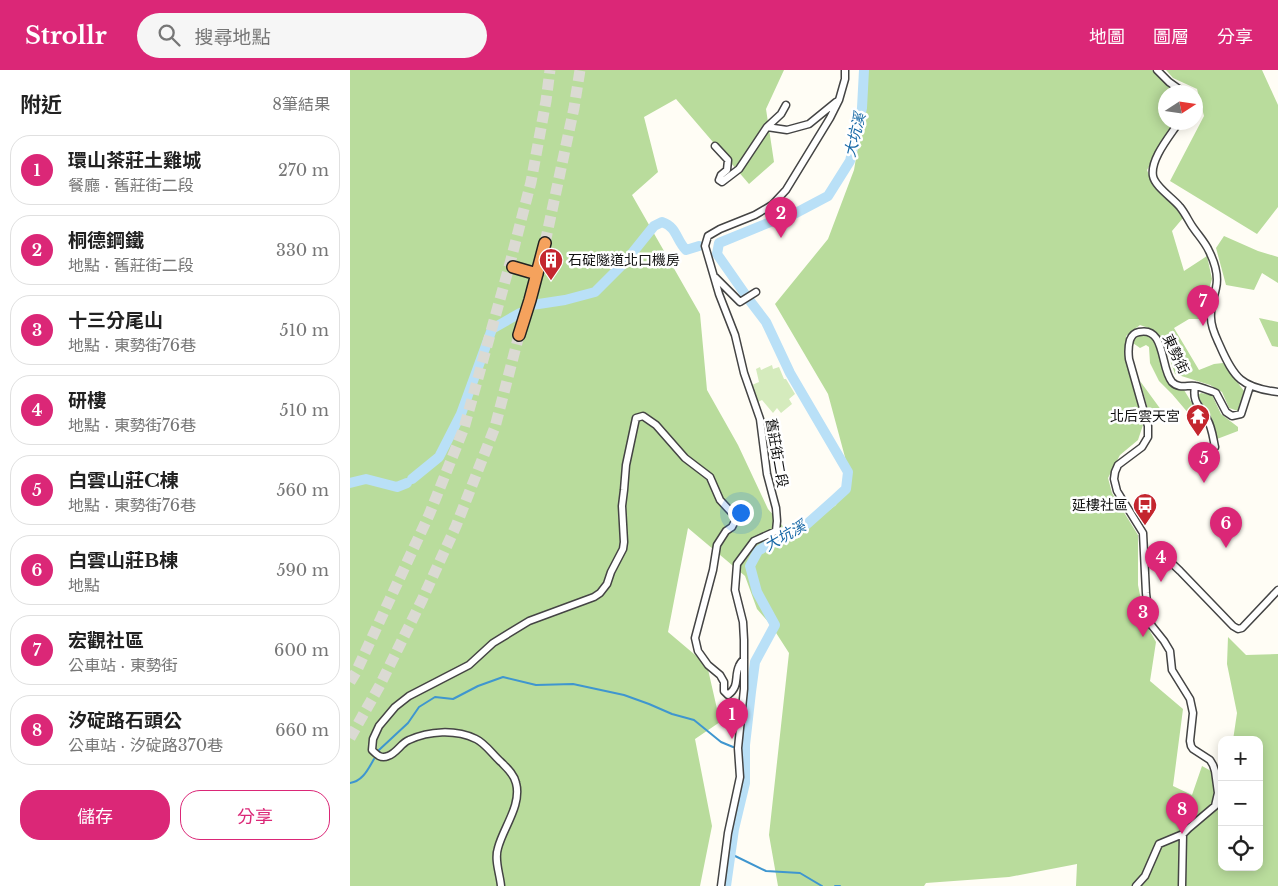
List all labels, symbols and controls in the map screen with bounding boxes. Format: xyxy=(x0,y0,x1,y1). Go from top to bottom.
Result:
search box xyxy=(137,13,487,58)
text: Strollr xyxy=(25,21,107,50)
icon: search xyxy=(155,21,183,49)
text: 搜尋地點 xyxy=(195,26,271,49)
text: 地圖 xyxy=(1089,26,1125,48)
text: 圖層 xyxy=(1153,26,1189,48)
text: 分享 xyxy=(1217,26,1253,48)
north arrow xyxy=(1158,85,1203,130)
text: 附近 xyxy=(20,92,62,118)
text: 8筆結果 xyxy=(272,94,330,114)
water label: 大坑溪 xyxy=(840,109,870,159)
text: 環山茶莊土雞城 xyxy=(68,149,201,172)
text: 1 xyxy=(34,160,40,180)
text: 270 m xyxy=(278,160,329,180)
text: 餐廳 · 舊莊街二段 xyxy=(68,175,194,195)
pin: 2 xyxy=(765,197,797,238)
text: 桐德鋼鐵 xyxy=(68,229,144,252)
text: 2 xyxy=(32,240,42,260)
text: 330 m xyxy=(276,240,329,260)
building icon: 石碇隧道北口機房 xyxy=(538,247,564,281)
place label: 石碇隧道北口機房 xyxy=(568,251,680,269)
text: 地點 · 舊莊街二段 xyxy=(68,255,194,275)
pin: 7 xyxy=(1187,285,1219,326)
text: 十三分尾山 xyxy=(68,309,163,332)
text: 3 xyxy=(32,320,42,340)
text: 510 m xyxy=(280,320,329,340)
street label: 東勢街 xyxy=(1159,331,1193,377)
text: 地點 · 東勢街76巷 xyxy=(68,335,196,355)
text: 研樓 xyxy=(68,389,106,412)
text: 4 xyxy=(32,400,42,420)
text: 510 m xyxy=(280,400,329,420)
temple icon: 北后雲天宮 xyxy=(1185,403,1211,437)
place label: 北后雲天宮 xyxy=(1110,407,1180,425)
text: 地點 · 東勢街76巷 xyxy=(68,415,196,435)
street label: 舊莊街二段 xyxy=(762,417,792,489)
pin: 5 xyxy=(1188,442,1220,483)
text: 白雲山莊C棟 xyxy=(68,469,179,492)
text: 5 xyxy=(32,480,42,500)
text: 560 m xyxy=(276,480,329,500)
bus stop icon: 延樓社區 xyxy=(1132,492,1158,526)
text: 地點 · 東勢街76巷 xyxy=(68,495,196,515)
place label: 延樓社區 xyxy=(1072,496,1128,514)
your location xyxy=(728,500,754,526)
pin: 6 xyxy=(1210,507,1242,548)
water label: 大坑溪 xyxy=(761,515,811,555)
pin: 4 xyxy=(1145,541,1177,582)
text: 白雲山莊B棟 xyxy=(68,549,178,572)
text: 6 xyxy=(32,560,42,580)
text: 590 m xyxy=(276,560,329,580)
text: 地點 xyxy=(68,575,100,595)
pin: 3 xyxy=(1127,596,1159,637)
text: 宏觀社區 xyxy=(68,629,144,652)
text: 7 xyxy=(33,640,41,660)
text: 600 m xyxy=(274,640,329,660)
text: 公車站 · 東勢街 xyxy=(68,655,178,675)
pin: 1 xyxy=(716,698,748,739)
text: 汐碇路石頭公 xyxy=(68,709,182,732)
text: 8 xyxy=(32,720,42,740)
text: 660 m xyxy=(275,720,329,740)
text: 公車站 · 汐碇路370巷 xyxy=(68,735,223,755)
map controls xyxy=(1218,736,1263,871)
button: + xyxy=(1218,736,1263,781)
button: − xyxy=(1218,781,1263,826)
button: 儲存 xyxy=(20,790,170,840)
button: 分享 xyxy=(180,790,330,840)
pin: 8 xyxy=(1166,793,1198,834)
button: locate xyxy=(1218,826,1263,871)

